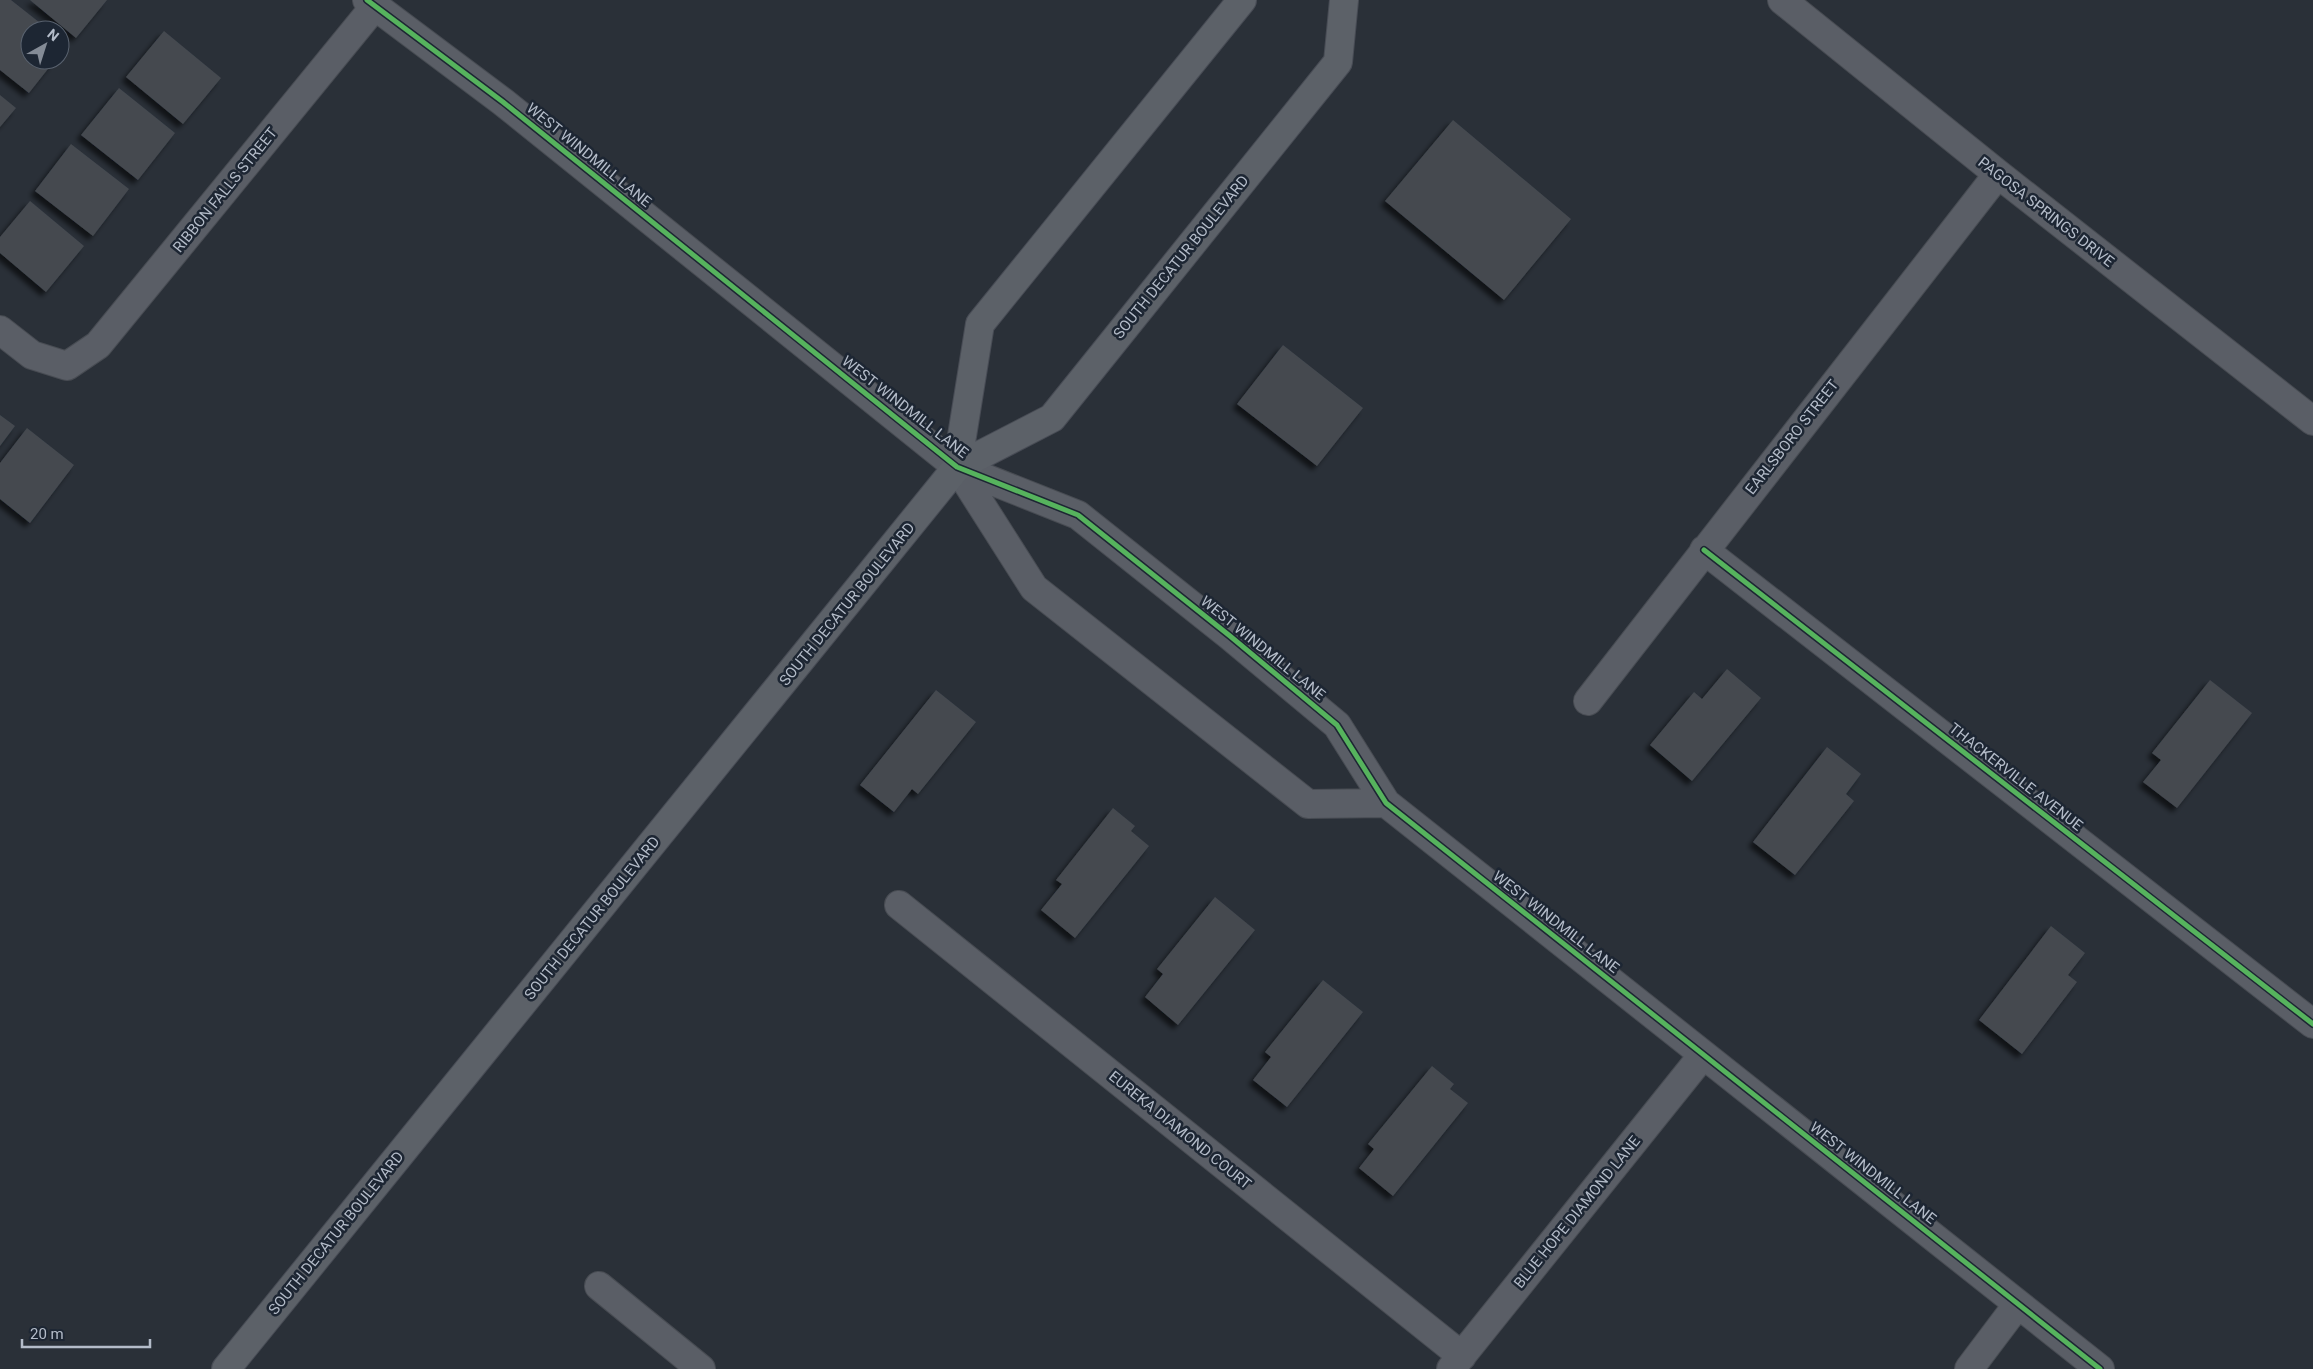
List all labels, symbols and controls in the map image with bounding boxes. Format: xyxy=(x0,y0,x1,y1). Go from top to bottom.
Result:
north arrow xyxy=(20,20,70,70)
text: N xyxy=(44,26,62,44)
street label: WEST WINDMILL LANE xyxy=(523,99,655,211)
street label: RIBBON FALLS STREET xyxy=(169,124,281,256)
street label: PAGOSA SPRINGS DRIVE xyxy=(1974,153,2118,271)
street label: SOUTH DECATUR BOULEVARD xyxy=(1110,172,1252,342)
street label: WEST WINDMILL LANE xyxy=(838,352,972,462)
street label: EARLSBORO STREET xyxy=(1742,376,1842,498)
street label: SOUTH DECATUR BOULEVARD xyxy=(776,519,918,689)
street label: WEST WINDMILL LANE xyxy=(1197,592,1329,704)
street label: THACKERVILLE AVENUE xyxy=(1946,719,2087,835)
street label: SOUTH DECATUR BOULEVARD xyxy=(521,833,663,1003)
street label: WEST WINDMILL LANE xyxy=(1489,867,1623,977)
street label: EUREKA DIAMOND COURT xyxy=(1105,1067,1255,1193)
street label: WEST WINDMILL LANE xyxy=(1806,1118,1940,1228)
street label: BLUE HOPE DIAMOND LANE xyxy=(1510,1132,1644,1292)
street label: SOUTH DECATUR BOULEVARD xyxy=(265,1148,407,1318)
scale bar xyxy=(22,1316,150,1348)
text: 20 m xyxy=(30,1325,64,1343)

